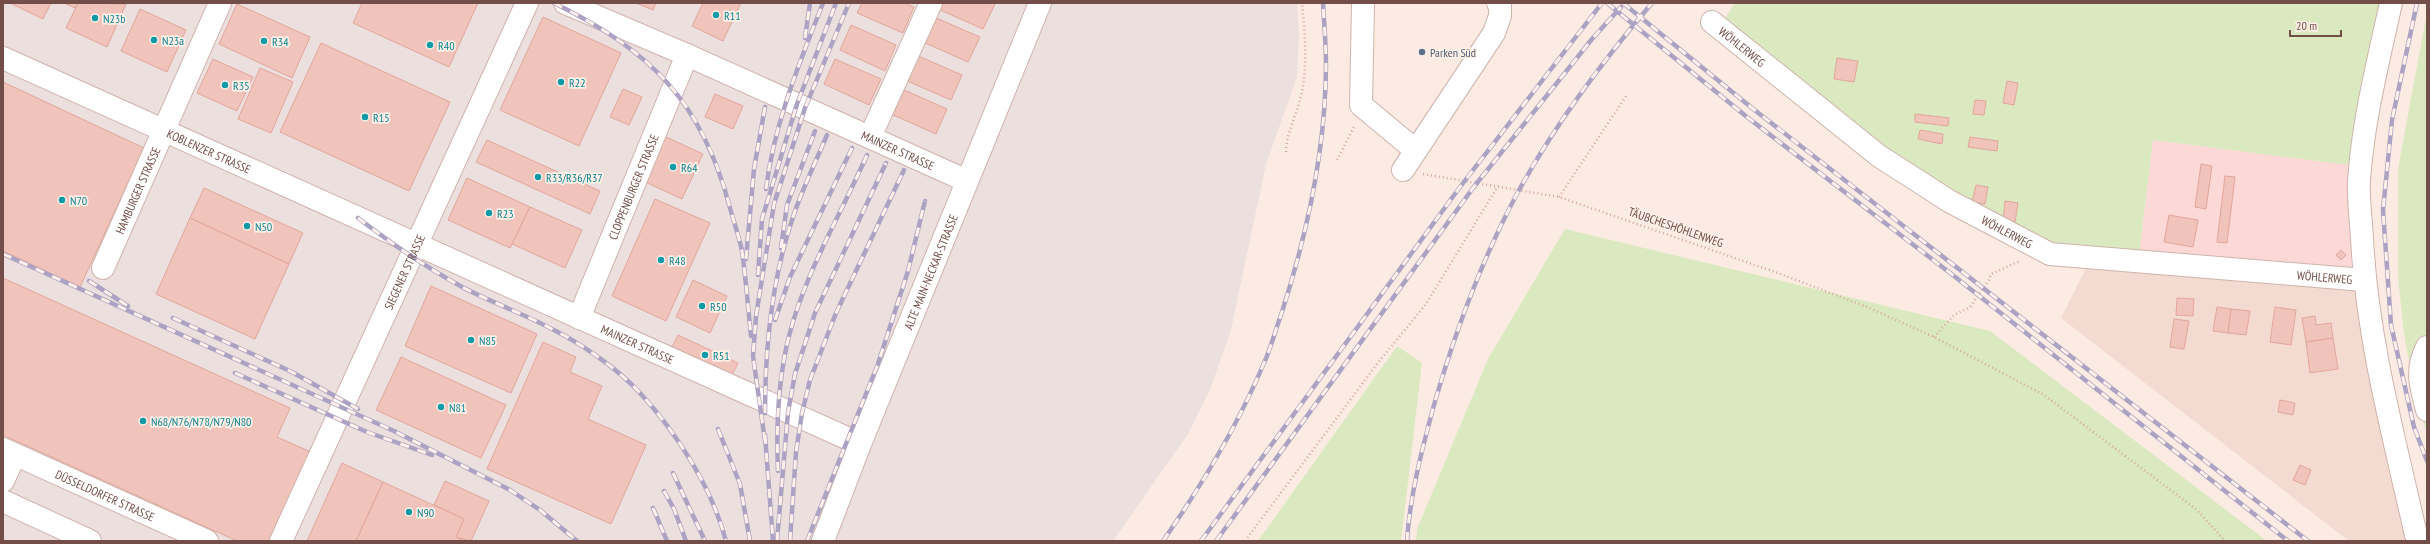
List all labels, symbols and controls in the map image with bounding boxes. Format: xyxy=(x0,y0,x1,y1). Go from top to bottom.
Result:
place label: R11 xyxy=(724,8,741,23)
marker: R11 xyxy=(711,10,721,20)
place label: N23b xyxy=(103,11,125,26)
scale bar xyxy=(2290,12,2341,38)
marker: N23b xyxy=(90,13,100,23)
text: 20 m xyxy=(2296,18,2317,33)
street label: WÖHLERWEG xyxy=(1716,23,1769,70)
place label: N23a xyxy=(162,33,184,48)
place label: R34 xyxy=(272,34,289,49)
marker: N23a xyxy=(149,35,159,45)
marker: R34 xyxy=(259,36,269,46)
place label: R40 xyxy=(438,38,455,53)
marker: R40 xyxy=(425,40,435,50)
place label: Parken Süd xyxy=(1430,45,1476,60)
marker: Parken Süd xyxy=(1417,47,1427,57)
place label: R22 xyxy=(569,75,586,90)
marker: R22 xyxy=(556,77,566,87)
place label: R35 xyxy=(233,78,250,93)
marker: R35 xyxy=(220,80,230,90)
place label: R15 xyxy=(373,110,390,125)
marker: R15 xyxy=(360,112,370,122)
street label: KOBLENZER STRASSE xyxy=(165,125,253,176)
street label: MAINZER STRASSE xyxy=(859,127,937,173)
street label: CLOPPENBURGER STRASSE xyxy=(605,132,661,242)
street label: HAMBURGER STRASSE xyxy=(112,144,163,236)
place label: R64 xyxy=(681,160,698,175)
marker: R64 xyxy=(668,162,678,172)
place label: R33/R36/R37 xyxy=(546,170,603,185)
marker: R33/R36/R37 xyxy=(533,172,543,182)
place label: N70 xyxy=(70,193,87,208)
marker: N70 xyxy=(57,195,67,205)
street label: TÄUBCHESHÖHLENWEG xyxy=(1626,204,1726,250)
place label: R23 xyxy=(497,206,514,221)
marker: R23 xyxy=(484,208,494,218)
street label: ALTE MAIN-NECKAR-STRASSE xyxy=(900,212,961,331)
street label: WÖHLERWEG xyxy=(1979,212,2035,251)
place label: N50 xyxy=(255,219,272,234)
marker: N50 xyxy=(242,221,252,231)
street label: SIEGENER STRASSE xyxy=(380,232,428,312)
place label: R48 xyxy=(669,253,686,268)
marker: R48 xyxy=(656,255,666,265)
street label: WÖHLERWEG xyxy=(2296,267,2353,287)
place label: R50 xyxy=(710,299,727,314)
marker: R50 xyxy=(697,301,707,311)
street label: MAINZER STRASSE xyxy=(599,321,676,367)
place label: N85 xyxy=(479,333,496,348)
marker: N85 xyxy=(466,335,476,345)
place label: R51 xyxy=(713,348,730,363)
marker: R51 xyxy=(700,350,710,360)
place label: N81 xyxy=(449,400,466,415)
marker: N81 xyxy=(436,402,446,412)
place label: N68/N76/N78/N79/N80 xyxy=(151,414,251,429)
marker: N68/N76/N78/N79/N80 xyxy=(138,416,148,426)
street label: DÜSSELDORFER STRASSE xyxy=(53,466,157,524)
place label: N90 xyxy=(417,505,434,520)
marker: N90 xyxy=(404,507,414,517)

